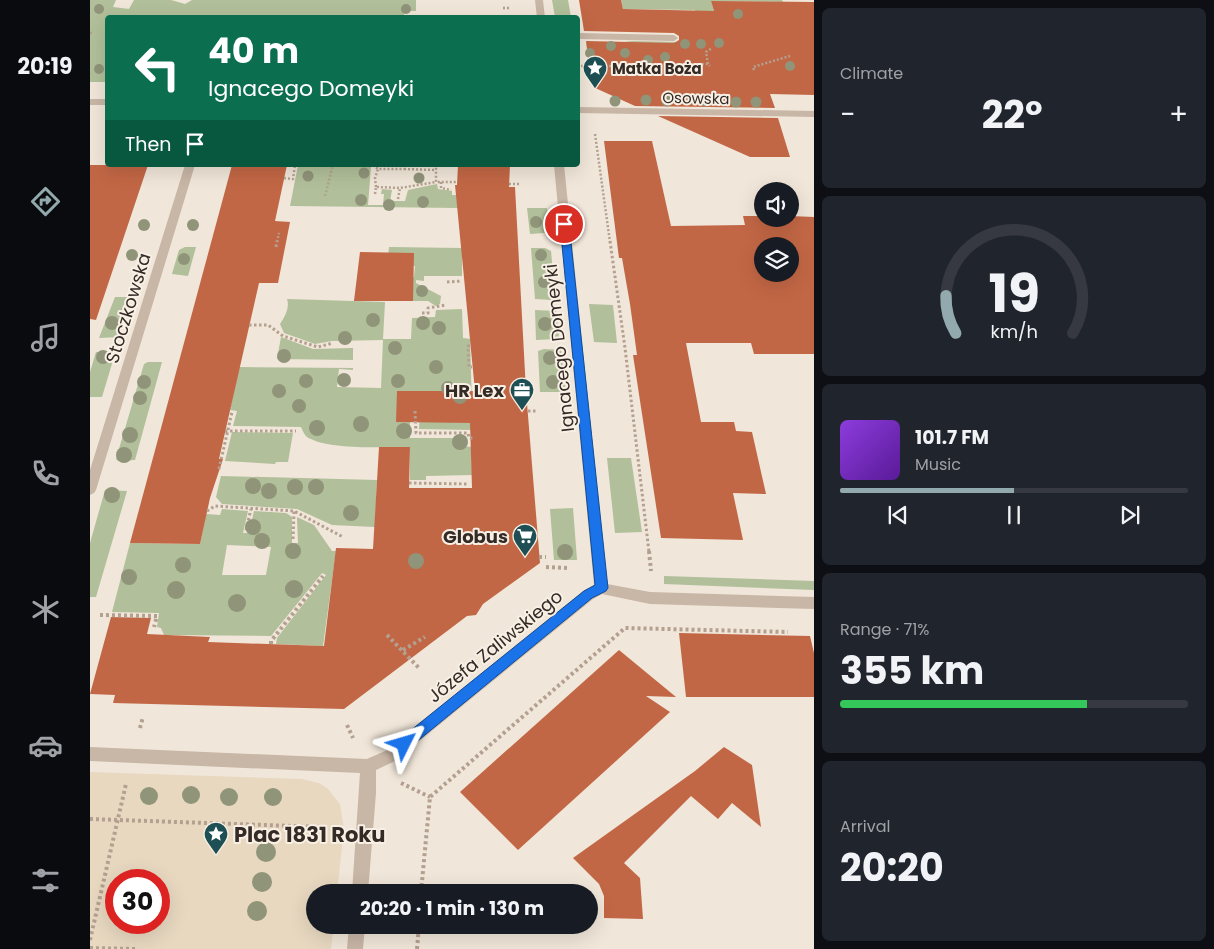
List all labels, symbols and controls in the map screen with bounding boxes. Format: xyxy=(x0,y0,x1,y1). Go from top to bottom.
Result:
text: 40 m xyxy=(208,26,299,75)
icon: left xyxy=(125,35,190,100)
text: 20:19 xyxy=(18,51,72,82)
place icon: Matka Boża xyxy=(582,55,608,89)
place label: Matka Boża xyxy=(612,58,702,79)
text: Climate xyxy=(840,62,903,85)
text: Ignacego Domeyki xyxy=(208,73,414,104)
street label: Osowska xyxy=(662,87,730,109)
text: 22° xyxy=(982,88,1043,141)
text: − xyxy=(840,95,855,134)
text: + xyxy=(1169,95,1188,134)
icon: arrive xyxy=(181,130,209,158)
text: Then xyxy=(125,131,171,158)
map controls xyxy=(754,182,799,282)
button: sound xyxy=(754,182,799,227)
icon: directions xyxy=(28,184,63,219)
pin xyxy=(543,203,585,245)
icon: arrive xyxy=(550,210,578,238)
button: layers xyxy=(754,237,799,282)
street label: Stoczkowska xyxy=(99,250,157,366)
text: 19 xyxy=(988,257,1040,330)
street label: Ignacego Domeyki xyxy=(538,263,580,433)
text: km/h xyxy=(990,319,1038,344)
icon: music xyxy=(28,320,63,355)
office icon: HR Lex xyxy=(509,377,535,411)
place label: HR Lex xyxy=(445,378,504,403)
text: 101.7 FM xyxy=(915,424,989,451)
text: Music xyxy=(915,453,961,476)
icon: phone xyxy=(28,456,63,491)
icon: previous xyxy=(884,501,912,529)
icon: pause xyxy=(1000,501,1028,529)
icon: next xyxy=(1116,501,1144,529)
supermarket icon: Globus xyxy=(512,523,538,557)
place label: Globus xyxy=(443,524,508,549)
street label: Józefa Zaliwskiego xyxy=(422,584,568,708)
icon: climate xyxy=(28,592,63,627)
text: Range · 71% xyxy=(840,618,929,641)
text: 355 km xyxy=(840,644,984,697)
position arrow xyxy=(377,717,429,769)
icon: car xyxy=(28,728,63,763)
text: Arrival xyxy=(840,815,890,838)
place label: Plac 1831 Roku xyxy=(234,820,385,849)
place icon: Plac 1831 Roku xyxy=(203,821,229,855)
text: 20:20 xyxy=(840,841,944,894)
icon: filters xyxy=(28,863,63,898)
speed limit sign: 30 xyxy=(105,869,170,934)
text: 20:20 · 1 min · 130 m xyxy=(360,895,544,922)

